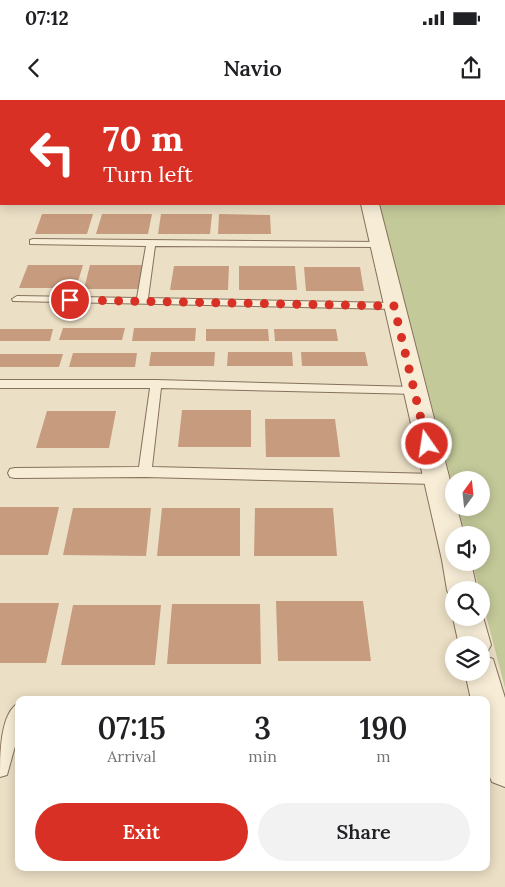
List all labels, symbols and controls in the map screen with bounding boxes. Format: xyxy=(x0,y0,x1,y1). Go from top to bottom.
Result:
text: 07:12 xyxy=(25,6,69,30)
icon: back xyxy=(20,54,48,82)
text: Navio xyxy=(223,54,282,82)
icon: share xyxy=(457,54,485,82)
text: 70 m xyxy=(103,116,183,161)
icon: left xyxy=(20,120,85,185)
text: Turn left xyxy=(103,160,193,188)
pin xyxy=(49,279,91,321)
icon: arrive xyxy=(56,286,84,314)
position arrow xyxy=(400,417,452,469)
north arrow xyxy=(445,471,490,516)
map controls xyxy=(445,471,490,681)
button: sound xyxy=(445,526,490,571)
button: search xyxy=(445,581,490,626)
button: layers xyxy=(445,636,490,681)
text: 07:15 xyxy=(98,709,166,747)
text: 3 xyxy=(254,709,271,747)
text: 190 xyxy=(359,709,407,747)
text: Arrival xyxy=(107,746,156,766)
text: min xyxy=(248,746,277,766)
text: m xyxy=(376,746,391,766)
button: Exit xyxy=(35,803,248,861)
button: Share xyxy=(258,803,470,861)

